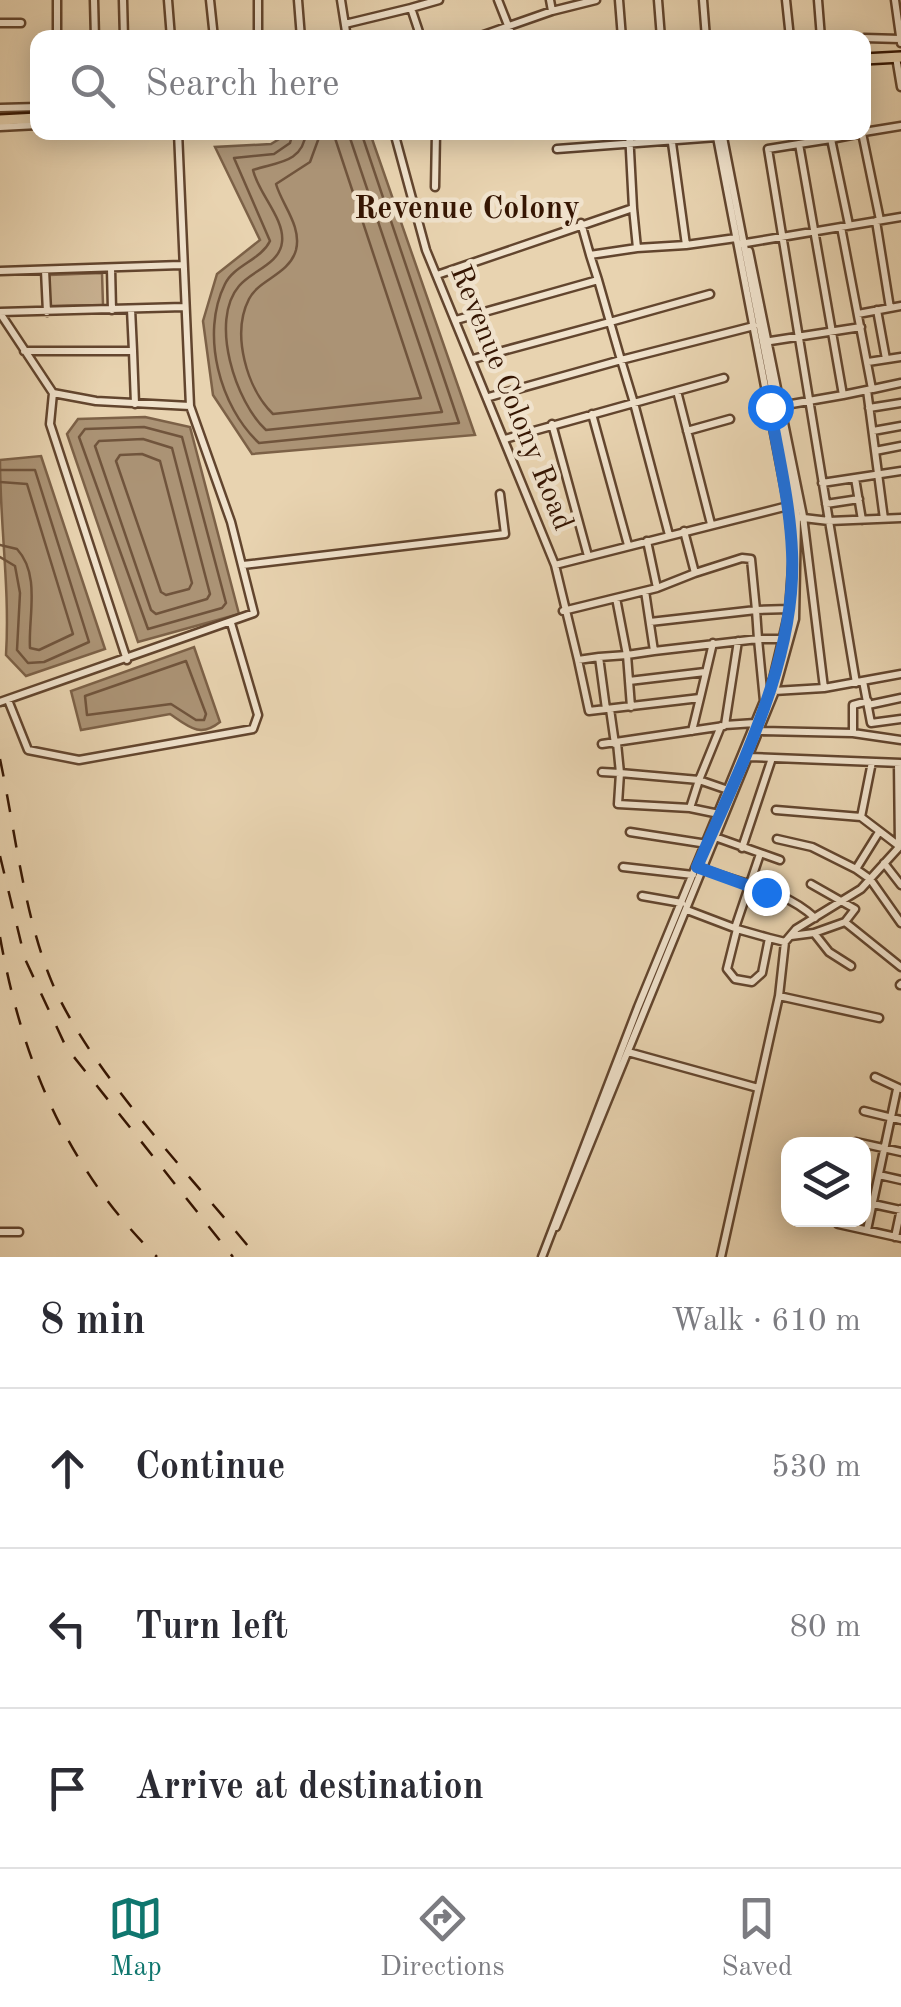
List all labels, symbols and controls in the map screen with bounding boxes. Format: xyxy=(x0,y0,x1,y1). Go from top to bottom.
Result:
search box xyxy=(30,30,871,140)
icon: search xyxy=(65,58,120,113)
text: Search here xyxy=(145,66,340,104)
district label: Revenue Colony xyxy=(354,194,580,226)
street label: Revenue Colony Road xyxy=(444,261,578,535)
route start xyxy=(748,385,794,431)
route end xyxy=(744,870,790,916)
map controls xyxy=(781,1137,871,1227)
button: layers xyxy=(781,1137,871,1227)
text: 8 min xyxy=(40,1301,146,1343)
text: Walk · 610 m xyxy=(671,1306,861,1338)
icon: ahead xyxy=(40,1441,95,1496)
text: Continue xyxy=(135,1449,285,1487)
text: 530 m xyxy=(771,1452,861,1484)
icon: left xyxy=(40,1601,95,1656)
text: Turn left xyxy=(135,1609,288,1647)
text: 80 m xyxy=(790,1612,861,1644)
icon: arrive xyxy=(40,1761,95,1816)
text: Arrive at destination xyxy=(135,1769,484,1807)
tab: Map xyxy=(108,1891,163,1986)
tab: Directions xyxy=(380,1891,505,1986)
tab: Saved xyxy=(721,1891,793,1986)

